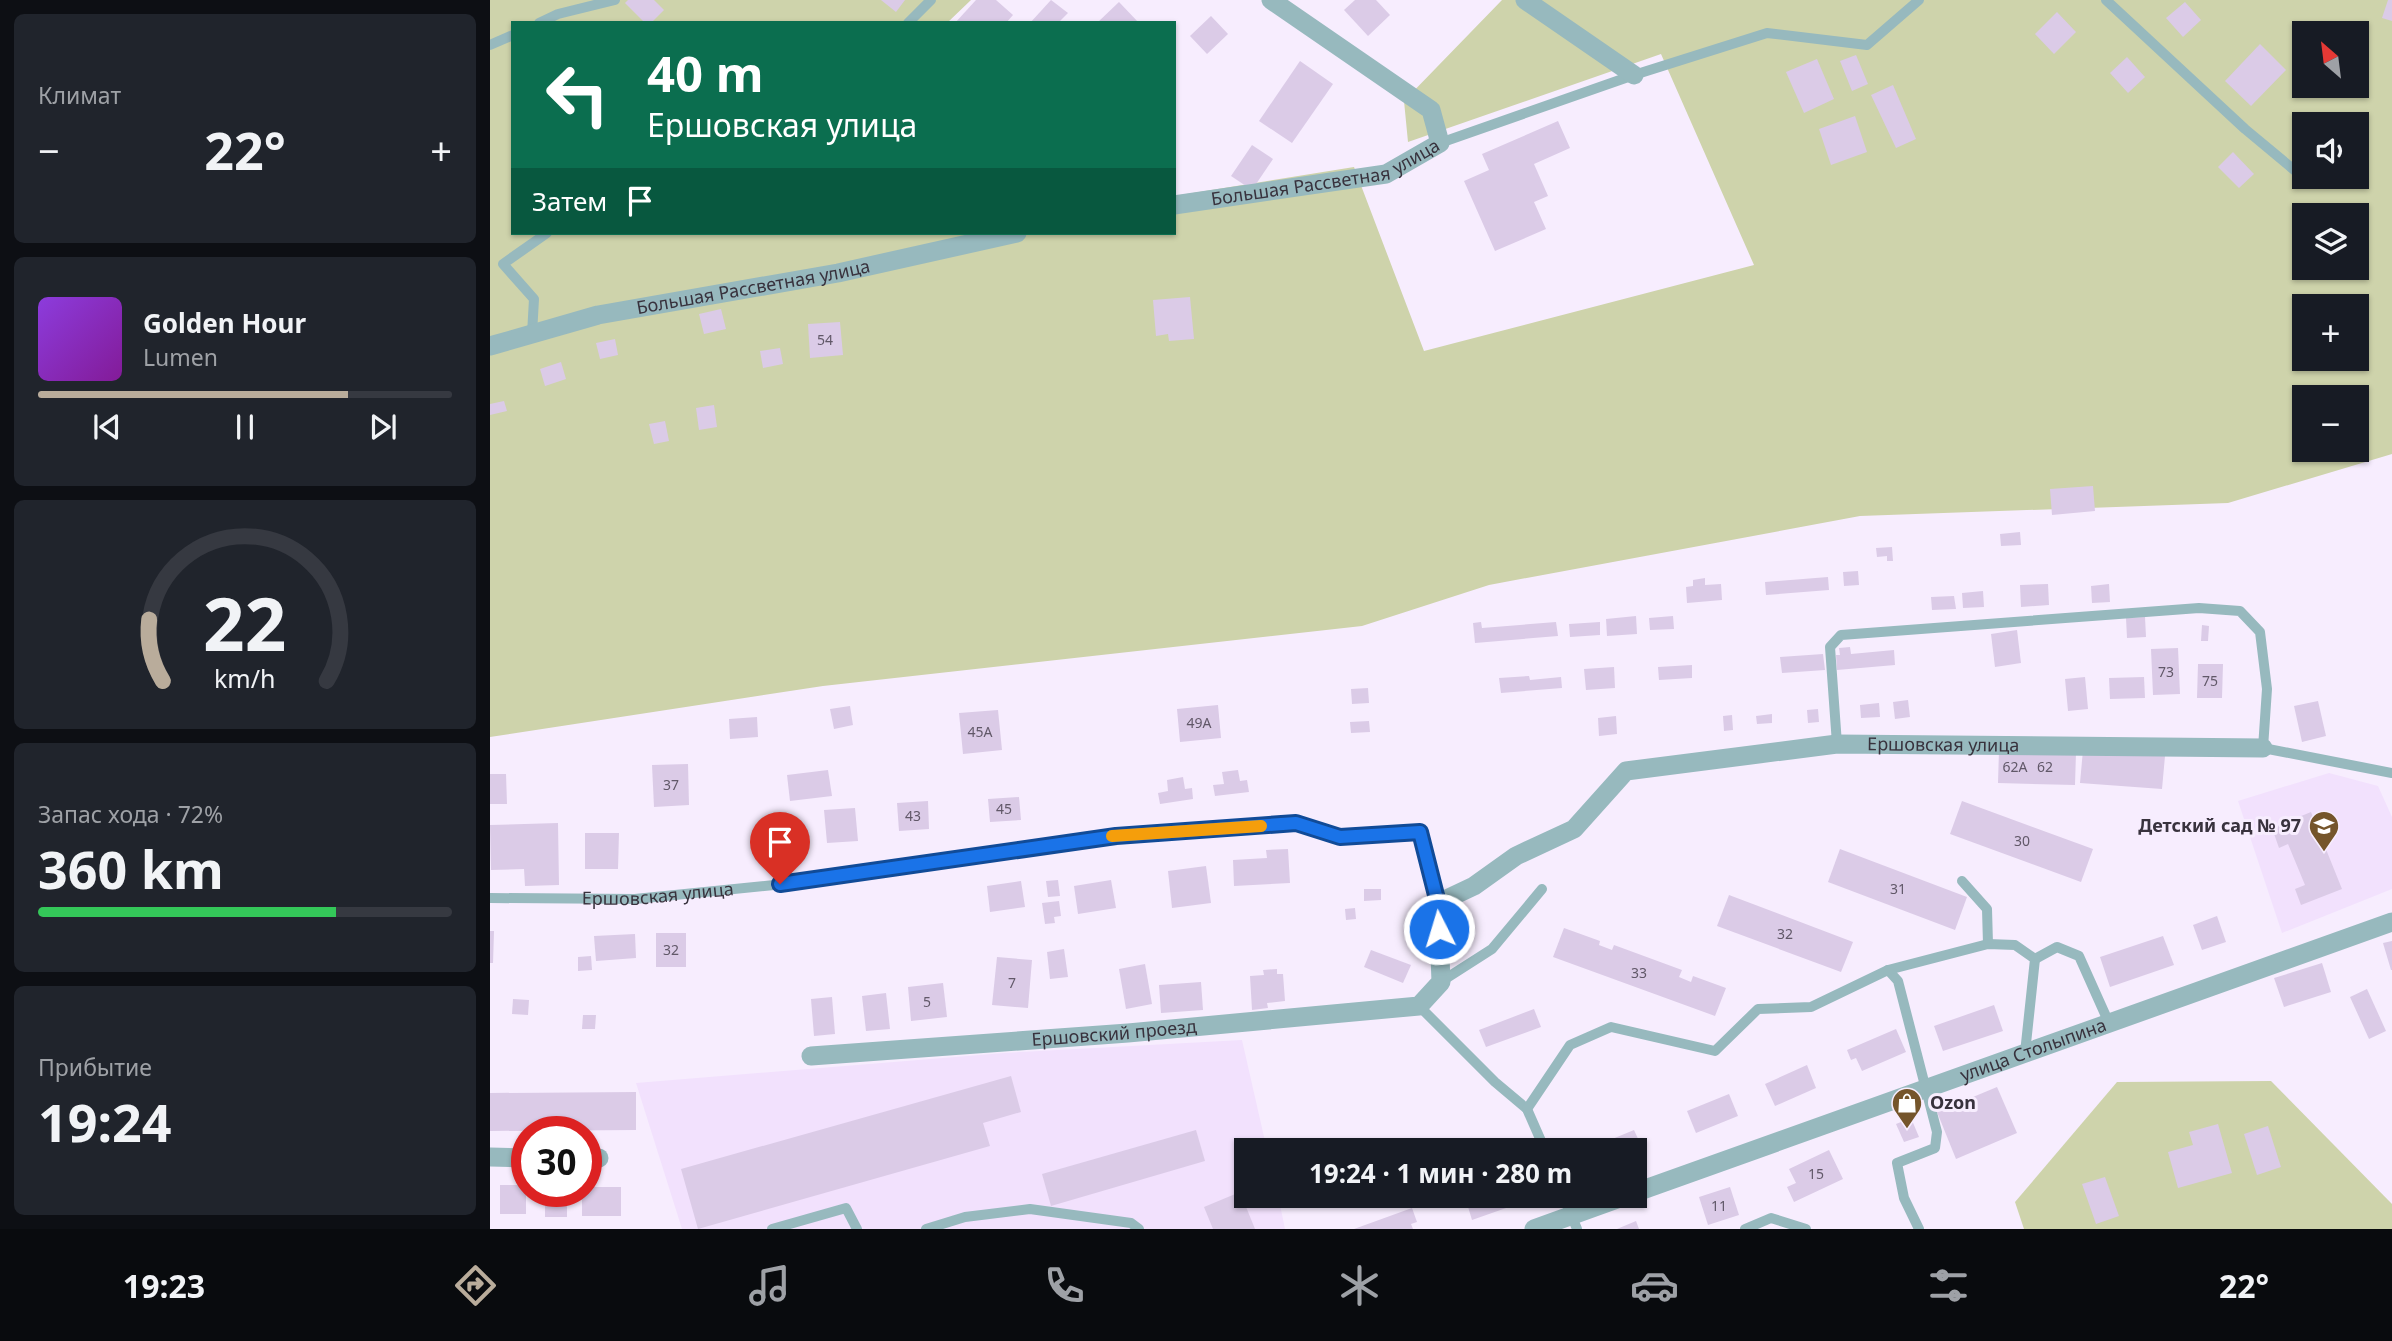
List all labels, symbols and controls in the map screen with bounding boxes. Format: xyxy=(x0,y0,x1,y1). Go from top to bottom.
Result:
north arrow xyxy=(2292,21,2370,98)
map controls xyxy=(2292,21,2369,462)
text: 40 m xyxy=(647,40,764,106)
icon: left xyxy=(532,49,623,140)
text: Климат xyxy=(38,79,121,111)
text: Ершовская улица xyxy=(647,103,917,146)
button: sound xyxy=(2292,112,2369,189)
text: 22° xyxy=(204,114,286,185)
text: − xyxy=(38,124,60,176)
text: + xyxy=(430,124,452,176)
street label: Большая Рассветная улица xyxy=(1209,133,1444,210)
icon: arrive xyxy=(621,182,659,220)
text: Затем xyxy=(532,183,607,219)
button: layers xyxy=(2292,203,2369,280)
street label: Большая Рассветная улица xyxy=(634,253,872,319)
button: + xyxy=(2292,294,2369,371)
text: Golden Hour xyxy=(143,305,306,341)
house number: 54 xyxy=(817,330,833,349)
text: Lumen xyxy=(143,341,218,373)
button: − xyxy=(2292,385,2369,462)
icon: previous xyxy=(88,408,126,446)
icon: pause xyxy=(226,408,264,446)
icon: next xyxy=(364,408,402,446)
text: 22 xyxy=(203,573,287,672)
text: km/h xyxy=(214,660,276,694)
house number: 73 xyxy=(2158,662,2174,681)
house number: 75 xyxy=(2202,671,2218,690)
house number: 49А xyxy=(1187,713,1212,732)
house number: 45А xyxy=(968,722,993,741)
street label: Ершовская улица xyxy=(1867,731,2019,757)
house number: 62А xyxy=(2003,757,2028,776)
house number: 62 xyxy=(2037,757,2053,776)
house number: 37 xyxy=(663,775,679,794)
text: Запас хода · 72% xyxy=(38,798,223,830)
house number: 45 xyxy=(996,799,1012,818)
house number: 43 xyxy=(905,806,921,825)
school or university icon: Детский сад № 97 xyxy=(2307,809,2341,853)
pin xyxy=(750,812,810,884)
place label: Детский сад № 97 xyxy=(2138,813,2301,837)
icon: arrive xyxy=(761,823,799,861)
house number: 30 xyxy=(2014,831,2030,850)
text: 360 km xyxy=(38,833,224,904)
street label: Ершовская улица xyxy=(582,876,735,910)
house number: 31 xyxy=(1890,879,1906,898)
position arrow xyxy=(1402,892,1476,966)
house number: 32 xyxy=(1777,924,1793,943)
house number: 32 xyxy=(663,940,679,959)
house number: 33 xyxy=(1631,963,1647,982)
house number: 7 xyxy=(1008,973,1016,992)
house number: 5 xyxy=(923,992,931,1011)
street label: улица Столыпина xyxy=(1957,1012,2109,1086)
street label: Ершовский проезд xyxy=(1031,1014,1198,1051)
text: Прибытие xyxy=(38,1051,152,1083)
text: 19:24 xyxy=(38,1086,172,1157)
shop icon: Ozon xyxy=(1890,1086,1924,1130)
place label: Ozon xyxy=(1930,1090,1976,1114)
speed limit sign: 30 xyxy=(511,1116,602,1207)
text: 19:24 · 1 мин · 280 m xyxy=(1309,1155,1572,1191)
house number: 15 xyxy=(1808,1164,1824,1183)
house number: 11 xyxy=(1711,1196,1727,1215)
icon: directions xyxy=(451,1261,500,1310)
icon: music xyxy=(745,1261,794,1310)
icon: phone xyxy=(1040,1261,1089,1310)
icon: climate xyxy=(1335,1261,1384,1310)
icon: car xyxy=(1630,1261,1679,1310)
icon: filters xyxy=(1924,1261,1973,1310)
text: 19:23 xyxy=(123,1264,205,1307)
text: 22° xyxy=(2219,1264,2269,1307)

